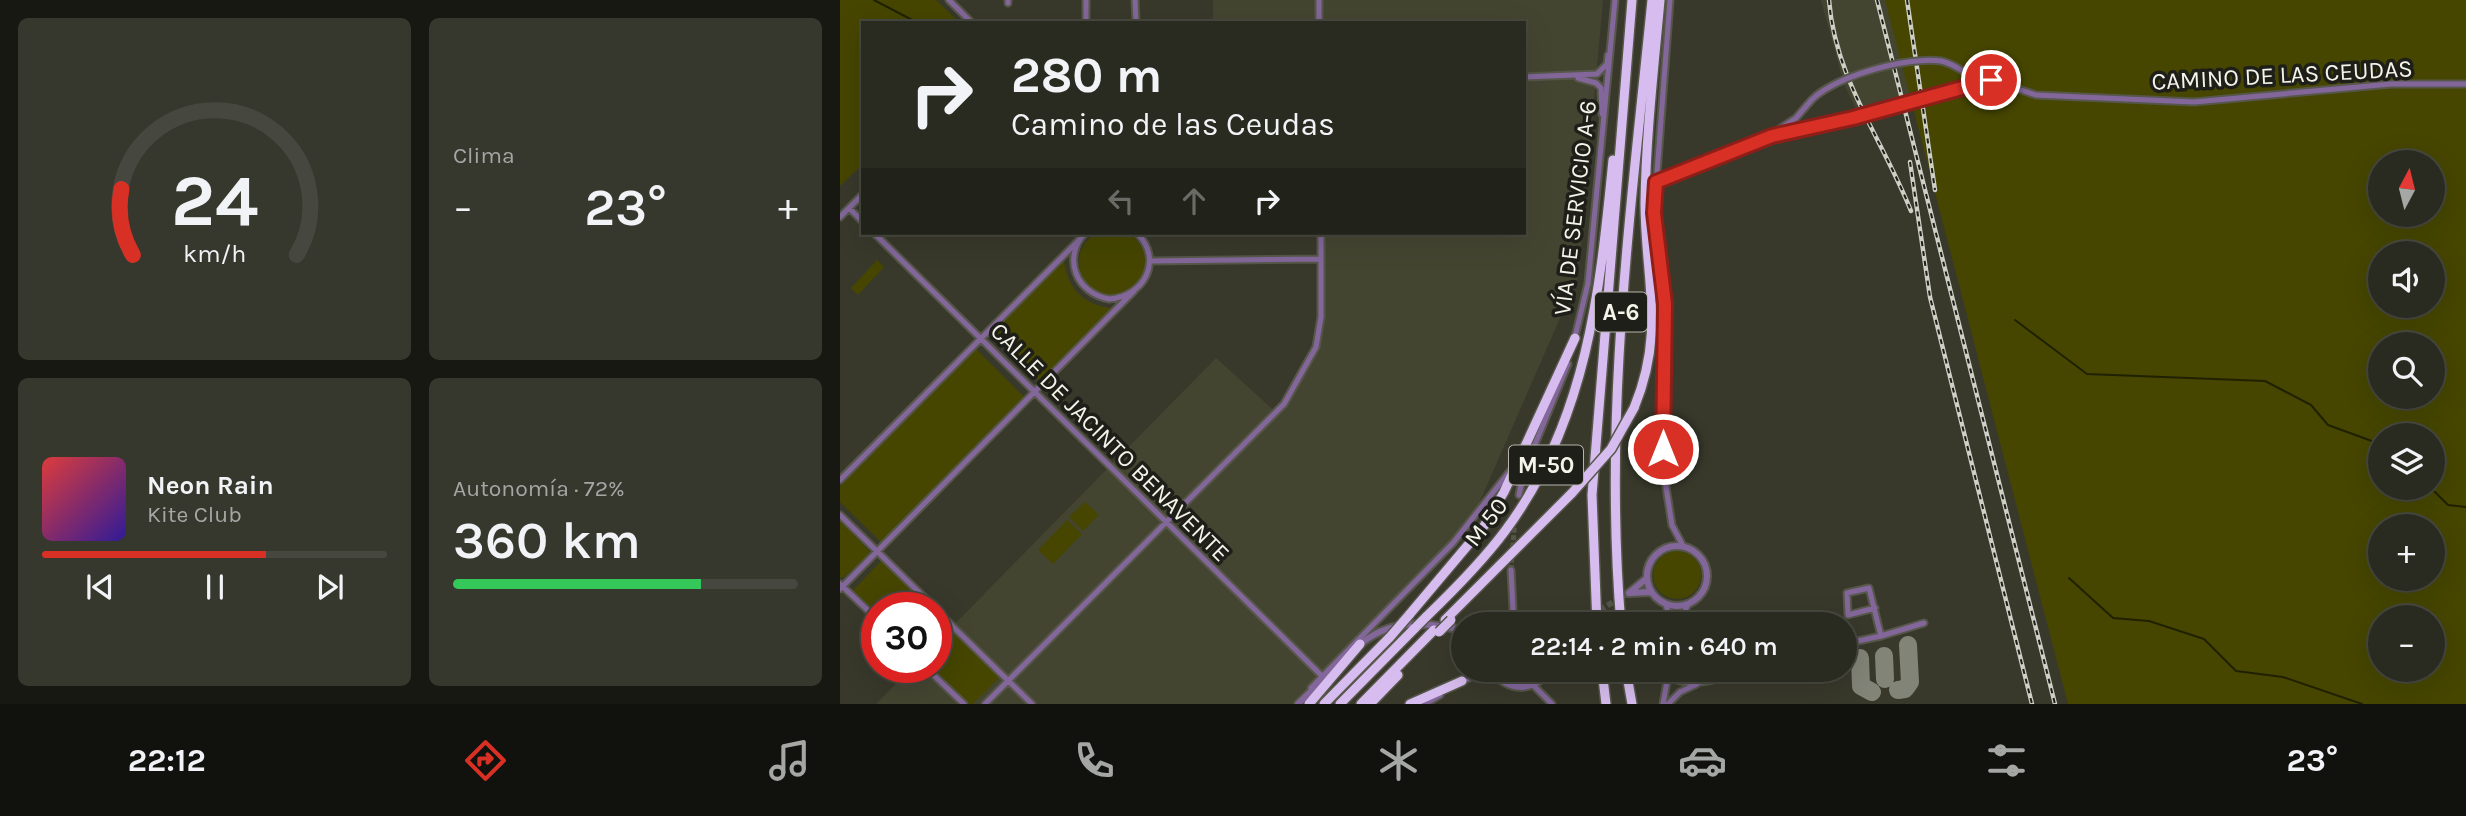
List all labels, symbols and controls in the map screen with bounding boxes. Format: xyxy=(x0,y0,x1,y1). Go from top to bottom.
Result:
text: 280 m xyxy=(1011,47,1162,104)
icon: right xyxy=(896,49,987,140)
pin xyxy=(1961,50,2021,110)
street label: CAMINO DE LAS CEUDAS xyxy=(2151,54,2413,96)
icon: arrive xyxy=(1972,61,2010,99)
street label: VÍA DE SERVICIO A-6 xyxy=(1547,99,1602,317)
text: Camino de las Ceudas xyxy=(1011,106,1335,143)
text: Clima xyxy=(453,142,515,169)
north arrow xyxy=(2368,150,2445,228)
map controls xyxy=(2368,150,2445,682)
text: 24 xyxy=(171,158,258,243)
text: 23° xyxy=(584,177,667,238)
icon: left xyxy=(1102,182,1140,220)
icon: ahead xyxy=(1175,182,1213,220)
icon: right xyxy=(1248,182,1286,220)
text: − xyxy=(453,185,473,230)
text: + xyxy=(778,185,798,230)
text: km/h xyxy=(183,239,246,268)
button: sound xyxy=(2368,241,2445,318)
road number: A-6 xyxy=(1595,292,1647,332)
street label: CALLE DE JACINTO BENAVENTE xyxy=(985,317,1235,567)
button: search xyxy=(2368,332,2445,409)
position arrow xyxy=(1626,412,1700,486)
button: layers xyxy=(2368,423,2445,500)
road number: M-50 xyxy=(1509,446,1583,485)
text: Neon Rain xyxy=(147,470,274,501)
text: Autonomía · 72% xyxy=(453,475,625,502)
street label: M 50 xyxy=(1458,492,1514,552)
text: Kite Club xyxy=(147,501,242,528)
text: 360 km xyxy=(453,510,641,571)
button: + xyxy=(2368,514,2445,591)
icon: previous xyxy=(81,568,119,606)
icon: pause xyxy=(196,568,234,606)
icon: next xyxy=(311,568,349,606)
speed limit sign: 30 xyxy=(861,592,952,683)
button: − xyxy=(2368,605,2445,682)
text: 22:14 · 2 min · 640 m xyxy=(1530,631,1778,662)
icon: directions xyxy=(461,736,510,785)
icon: music xyxy=(765,736,814,785)
icon: phone xyxy=(1070,736,1119,785)
icon: climate xyxy=(1374,736,1423,785)
icon: car xyxy=(1678,736,1727,785)
icon: filters xyxy=(1982,736,2031,785)
text: 22:12 xyxy=(128,742,206,779)
text: 23° xyxy=(2287,742,2338,779)

